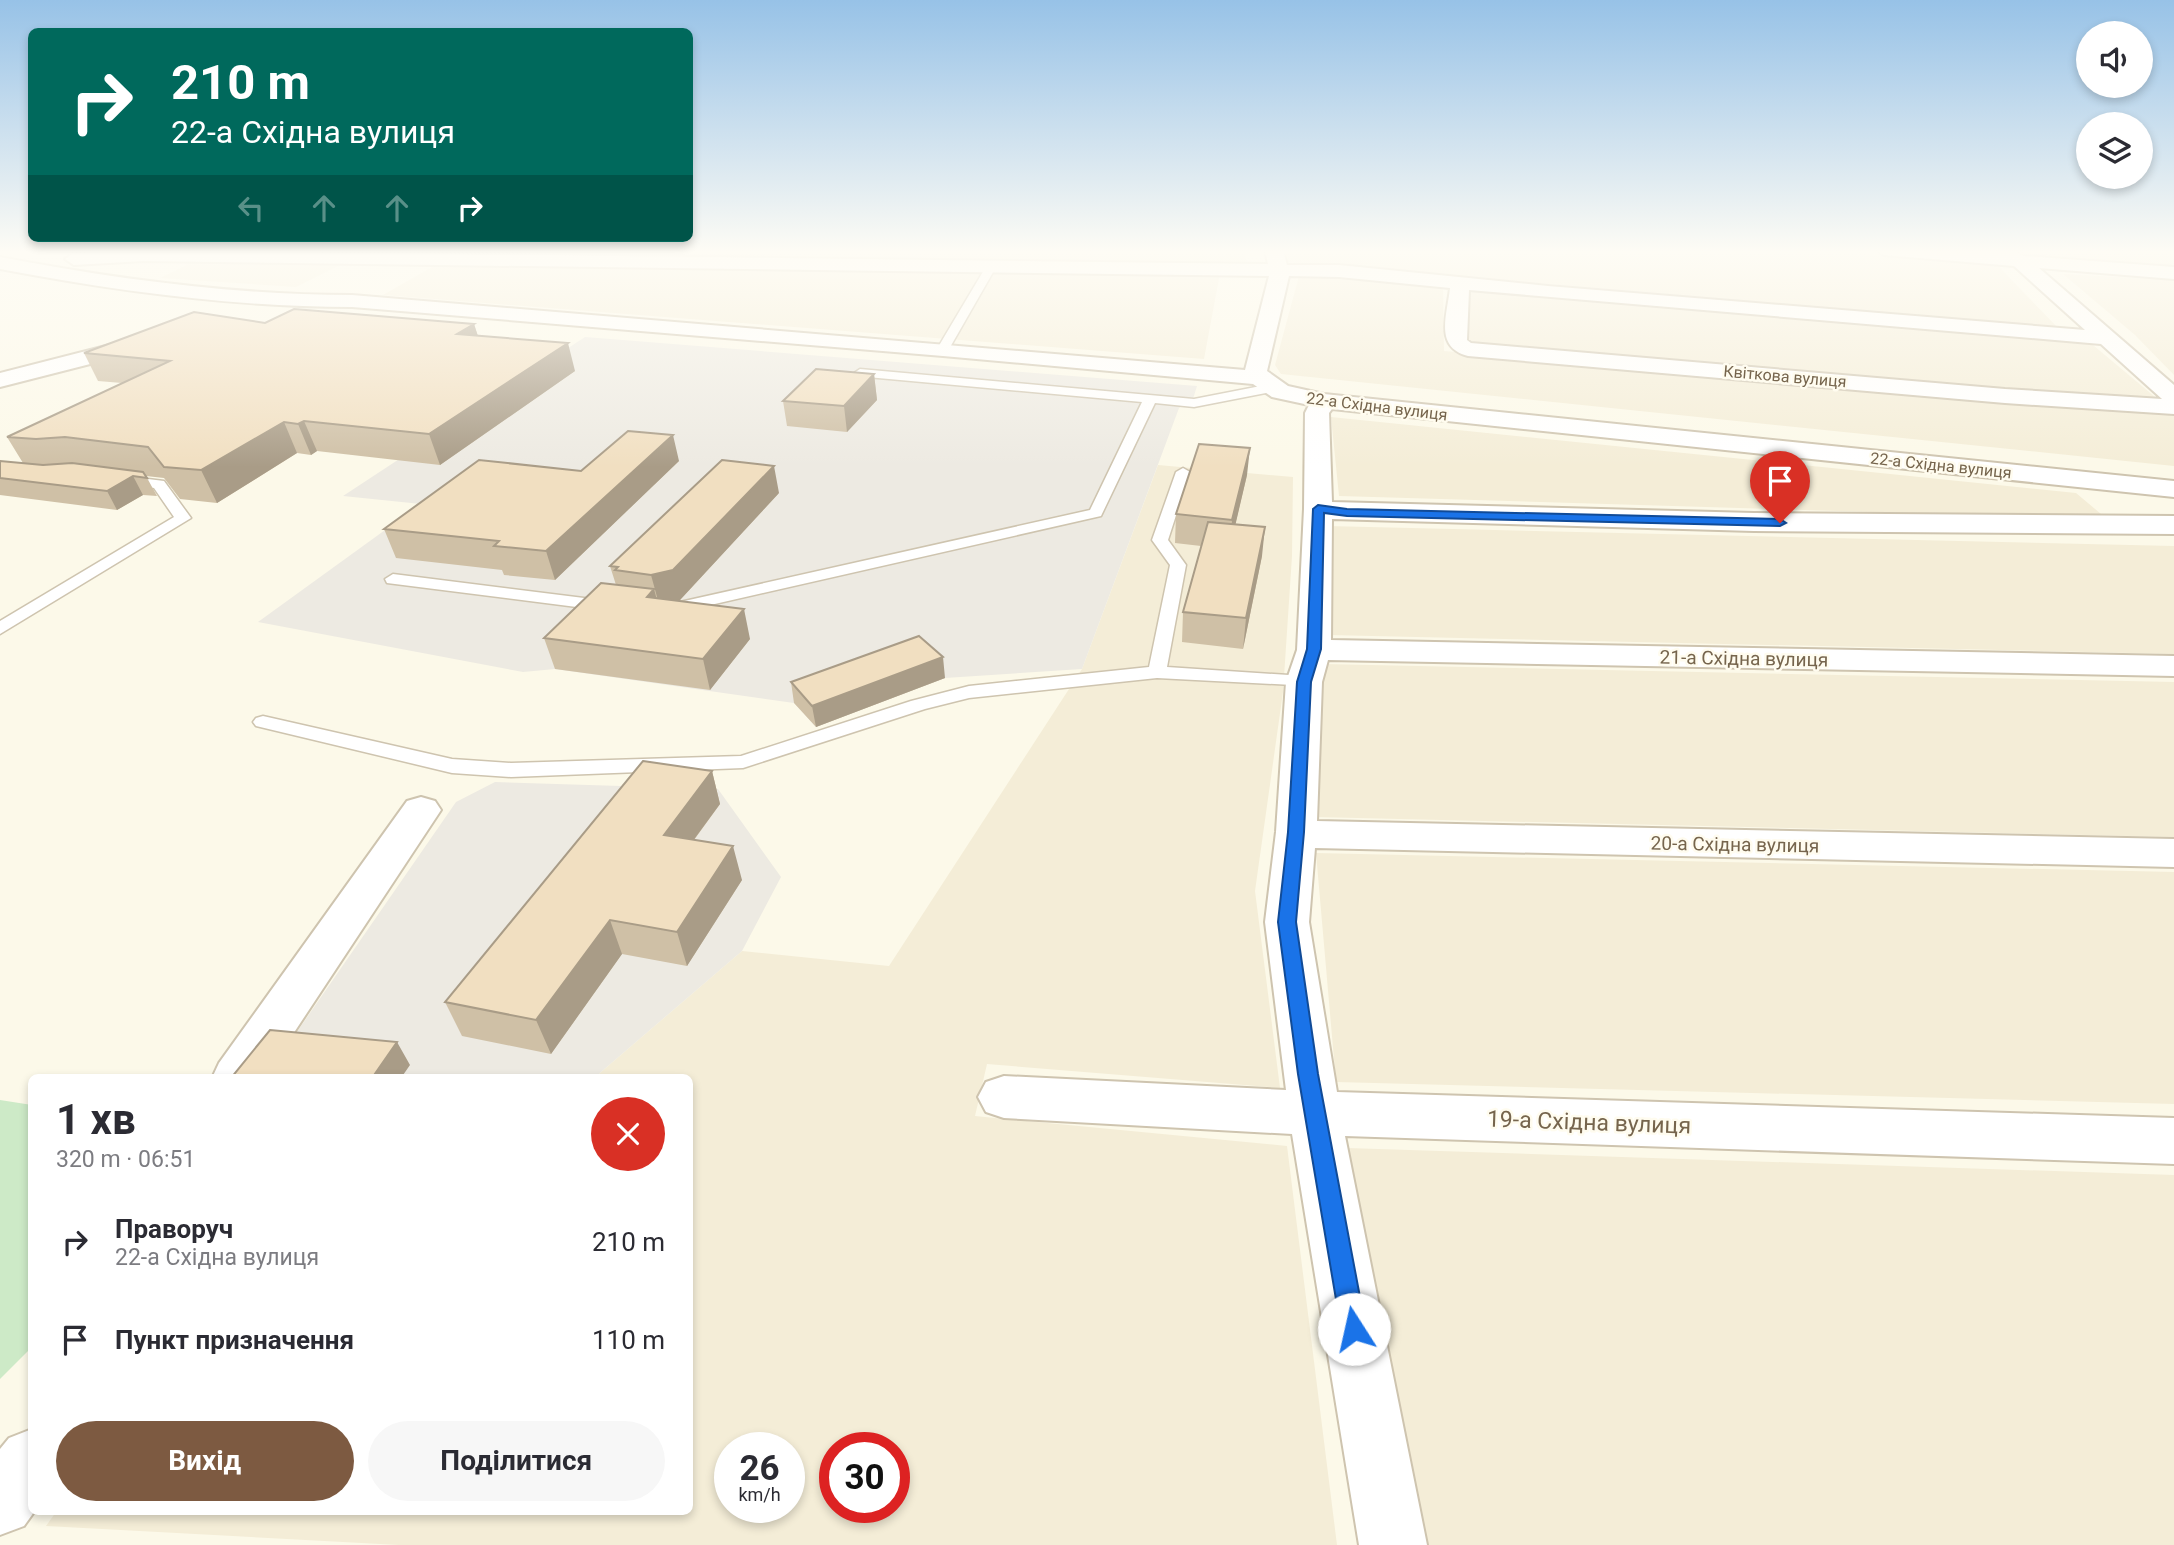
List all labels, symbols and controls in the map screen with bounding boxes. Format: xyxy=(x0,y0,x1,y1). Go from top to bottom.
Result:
map controls xyxy=(2076,21,2153,189)
button: sound xyxy=(2076,21,2153,98)
text: 210 m xyxy=(171,54,310,111)
icon: right xyxy=(56,56,147,147)
button: layers xyxy=(2076,112,2153,189)
text: 22-а Східна вулиця xyxy=(171,113,455,151)
icon: left xyxy=(232,189,270,227)
icon: ahead xyxy=(305,189,343,227)
icon: ahead xyxy=(378,189,416,227)
icon: right xyxy=(451,189,489,227)
street label: Квіткова вулиця xyxy=(1723,362,1847,391)
street label: 22-а Східна вулиця xyxy=(1305,388,1449,425)
street label: 22-а Східна вулиця xyxy=(1869,449,2013,482)
pin xyxy=(1750,451,1810,523)
icon: arrive xyxy=(1761,462,1799,500)
street label: 21-а Східна вулиця xyxy=(1659,646,1829,671)
street label: 20-а Східна вулиця xyxy=(1650,832,1820,857)
text: 1 хв xyxy=(56,1095,136,1144)
button: close xyxy=(591,1097,665,1171)
street label: 19-а Східна вулиця xyxy=(1486,1105,1691,1140)
text: 320 m · 06:51 xyxy=(56,1146,195,1173)
text: Праворуч xyxy=(115,1214,233,1244)
icon: right xyxy=(56,1223,94,1261)
text: 210 m xyxy=(592,1227,665,1257)
text: 22-а Східна вулиця xyxy=(115,1244,319,1271)
position arrow xyxy=(1317,1292,1391,1366)
icon: arrive xyxy=(56,1321,94,1359)
text: Пункт призначення xyxy=(115,1325,354,1355)
text: 110 m xyxy=(592,1325,665,1355)
button: Вихід xyxy=(56,1421,354,1501)
button: Поділитися xyxy=(368,1421,665,1501)
speed limit sign: 30 xyxy=(819,1432,910,1523)
text: 26 xyxy=(739,1448,780,1489)
text: km/h xyxy=(738,1484,781,1505)

